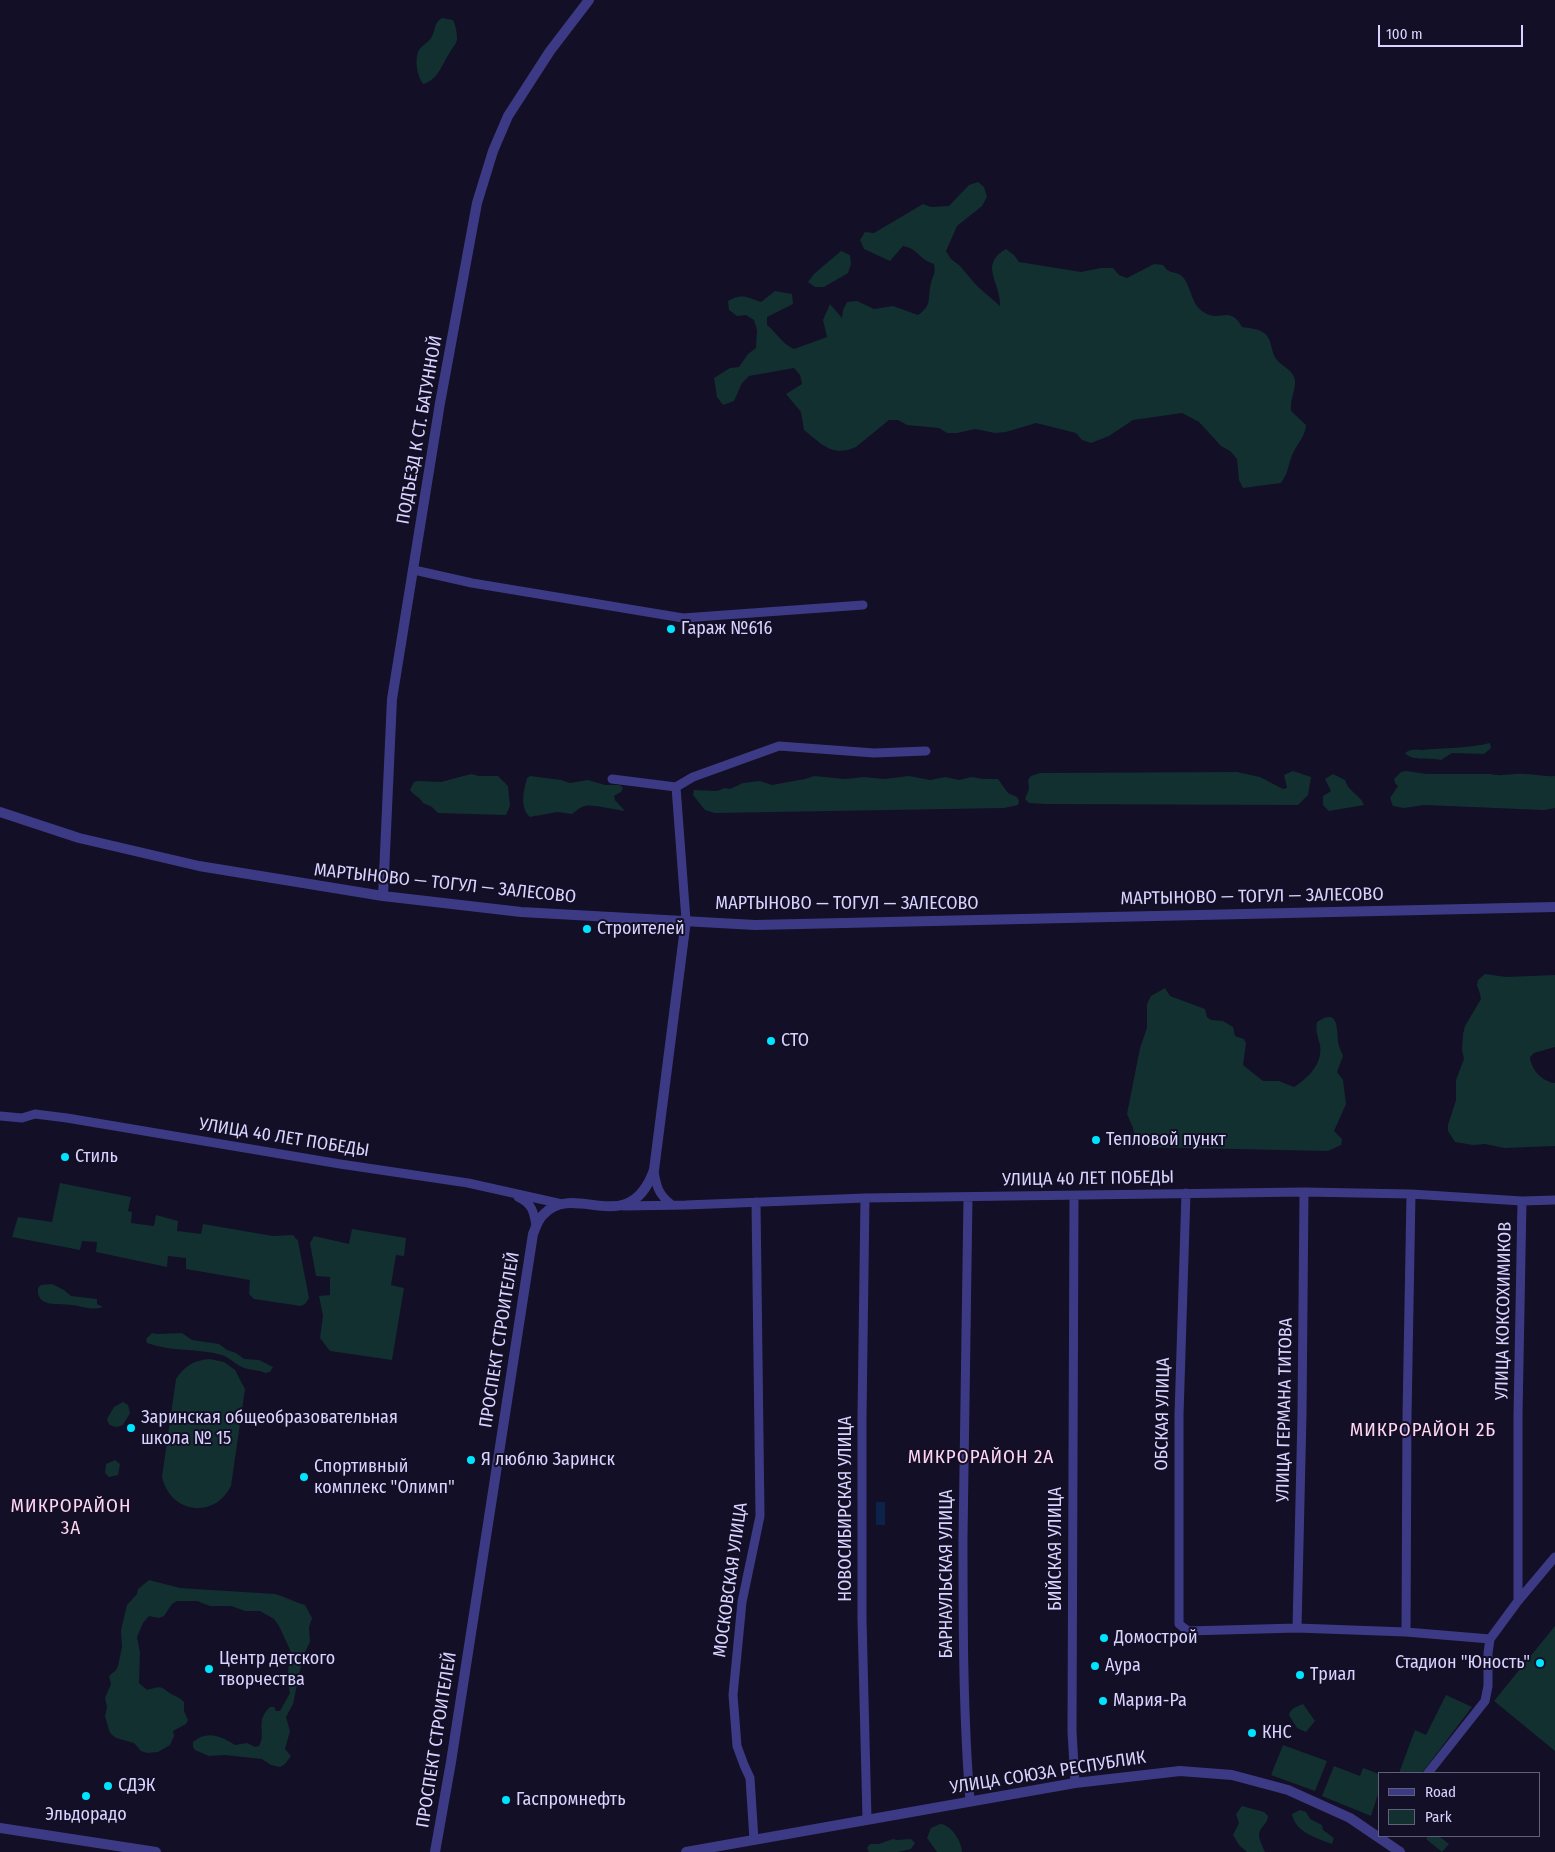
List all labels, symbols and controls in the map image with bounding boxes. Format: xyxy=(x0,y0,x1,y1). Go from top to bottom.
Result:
scale bar xyxy=(1380,15,1525,47)
text: 100 m xyxy=(1386,25,1423,43)
street label: ПОДЪЕЗД К СТ. БАТУННОЙ xyxy=(393,334,447,526)
place label: Гараж №616 xyxy=(681,618,772,640)
marker: Гараж №616 xyxy=(665,623,677,635)
street label: МАРТЫНОВО — ТОГУЛ — ЗАЛЕСОВО xyxy=(313,859,577,909)
street label: МАРТЫНОВО — ТОГУЛ — ЗАЛЕСОВО xyxy=(1120,884,1384,910)
street label: МАРТЫНОВО — ТОГУЛ — ЗАЛЕСОВО xyxy=(715,893,979,915)
place label: Строителей xyxy=(597,918,685,940)
marker: Строителей xyxy=(581,923,593,935)
place label: СТО xyxy=(781,1030,809,1052)
marker: СТО xyxy=(765,1035,777,1047)
street label: УЛИЦА 40 ЛЕТ ПОБЕДЫ xyxy=(197,1114,371,1162)
place label: Тепловой пункт xyxy=(1106,1129,1226,1151)
marker: Тепловой пункт xyxy=(1090,1134,1102,1146)
place label: Стиль xyxy=(75,1146,118,1168)
marker: Стиль xyxy=(59,1151,71,1163)
street label: УЛИЦА 40 ЛЕТ ПОБЕДЫ xyxy=(1002,1167,1174,1191)
street label: УЛИЦА КОКСОХИМИКОВ xyxy=(1492,1222,1516,1400)
street label: ПРОСПЕКТ СТРОИТЕЛЕЙ xyxy=(475,1250,525,1430)
street label: УЛИЦА ГЕРМАНА ТИТОВА xyxy=(1273,1318,1297,1502)
street label: ОБСКАЯ УЛИЦА xyxy=(1151,1357,1175,1471)
place label: Заринская общеобразовательная школа № 15 xyxy=(141,1407,398,1450)
street label: НОВОСИБИРСКАЯ УЛИЦА xyxy=(835,1416,857,1602)
district label: МИКРОРАЙОН 2Б xyxy=(1348,1420,1498,1442)
marker: Заринская общеобразовательная школа № 15 xyxy=(125,1422,137,1434)
district label: МИКРОРАЙОН 2А xyxy=(906,1447,1056,1469)
place label: Я люблю Заринск xyxy=(481,1449,615,1471)
marker: Я люблю Заринск xyxy=(465,1454,477,1466)
place label: Спортивный комплекс "Олимп" xyxy=(314,1456,455,1498)
marker: Спортивный комплекс "Олимп" xyxy=(298,1471,310,1483)
street label: БИЙСКАЯ УЛИЦА xyxy=(1045,1487,1067,1611)
street label: БАРНАУЛЬСКАЯ УЛИЦА xyxy=(936,1489,958,1659)
district label: МИКРОРАЙОН 3А xyxy=(9,1496,133,1540)
street label: МОСКОВСКАЯ УЛИЦА xyxy=(709,1501,753,1659)
place label: Домострой xyxy=(1114,1627,1198,1649)
marker: Домострой xyxy=(1098,1632,1110,1644)
place label: Центр детского творчества xyxy=(219,1648,335,1690)
street label: ПРОСПЕКТ СТРОИТЕЛЕЙ xyxy=(412,1650,462,1830)
place label: Стадион "Юность" xyxy=(1395,1652,1530,1674)
place label: Аура xyxy=(1105,1655,1141,1677)
marker: Стадион "Юность" xyxy=(1534,1657,1546,1669)
marker: Аура xyxy=(1089,1660,1101,1672)
marker: Центр детского творчества xyxy=(203,1663,215,1675)
place label: Триал xyxy=(1310,1664,1356,1686)
marker: Триал xyxy=(1294,1669,1306,1681)
place label: Мария-Ра xyxy=(1113,1690,1187,1712)
marker: Мария-Ра xyxy=(1097,1695,1109,1707)
place label: КНС xyxy=(1262,1722,1292,1744)
marker: КНС xyxy=(1246,1727,1258,1739)
street label: УЛИЦА СОЮЗА РЕСПУБЛИК xyxy=(949,1747,1147,1799)
legend xyxy=(1378,1772,1540,1837)
place label: СДЭК xyxy=(118,1775,155,1797)
marker: СДЭК xyxy=(102,1780,114,1792)
text: Road xyxy=(1425,1783,1456,1801)
place label: Гаспромнефть xyxy=(516,1789,625,1811)
marker: Эльдорадо xyxy=(80,1790,92,1802)
marker: Гаспромнефть xyxy=(500,1794,512,1806)
place label: Эльдорадо xyxy=(45,1804,127,1826)
text: Park xyxy=(1425,1808,1452,1826)

